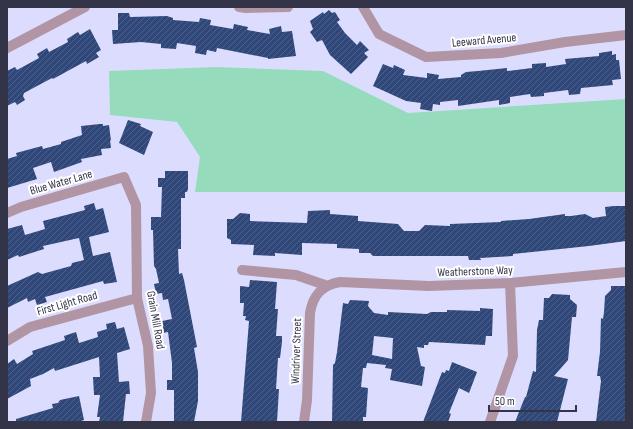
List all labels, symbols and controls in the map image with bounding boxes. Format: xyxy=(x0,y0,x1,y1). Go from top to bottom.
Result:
street label: Leeward Avenue xyxy=(451,30,517,51)
street label: Blue Water Lane xyxy=(28,166,94,199)
street label: Weatherstone Way xyxy=(437,263,513,280)
street label: First Light Road xyxy=(35,288,99,319)
street label: Grain Mill Road xyxy=(143,290,168,350)
street label: Windriver Street xyxy=(288,317,305,384)
scale bar xyxy=(489,387,576,413)
text: 50 m xyxy=(495,394,515,409)

